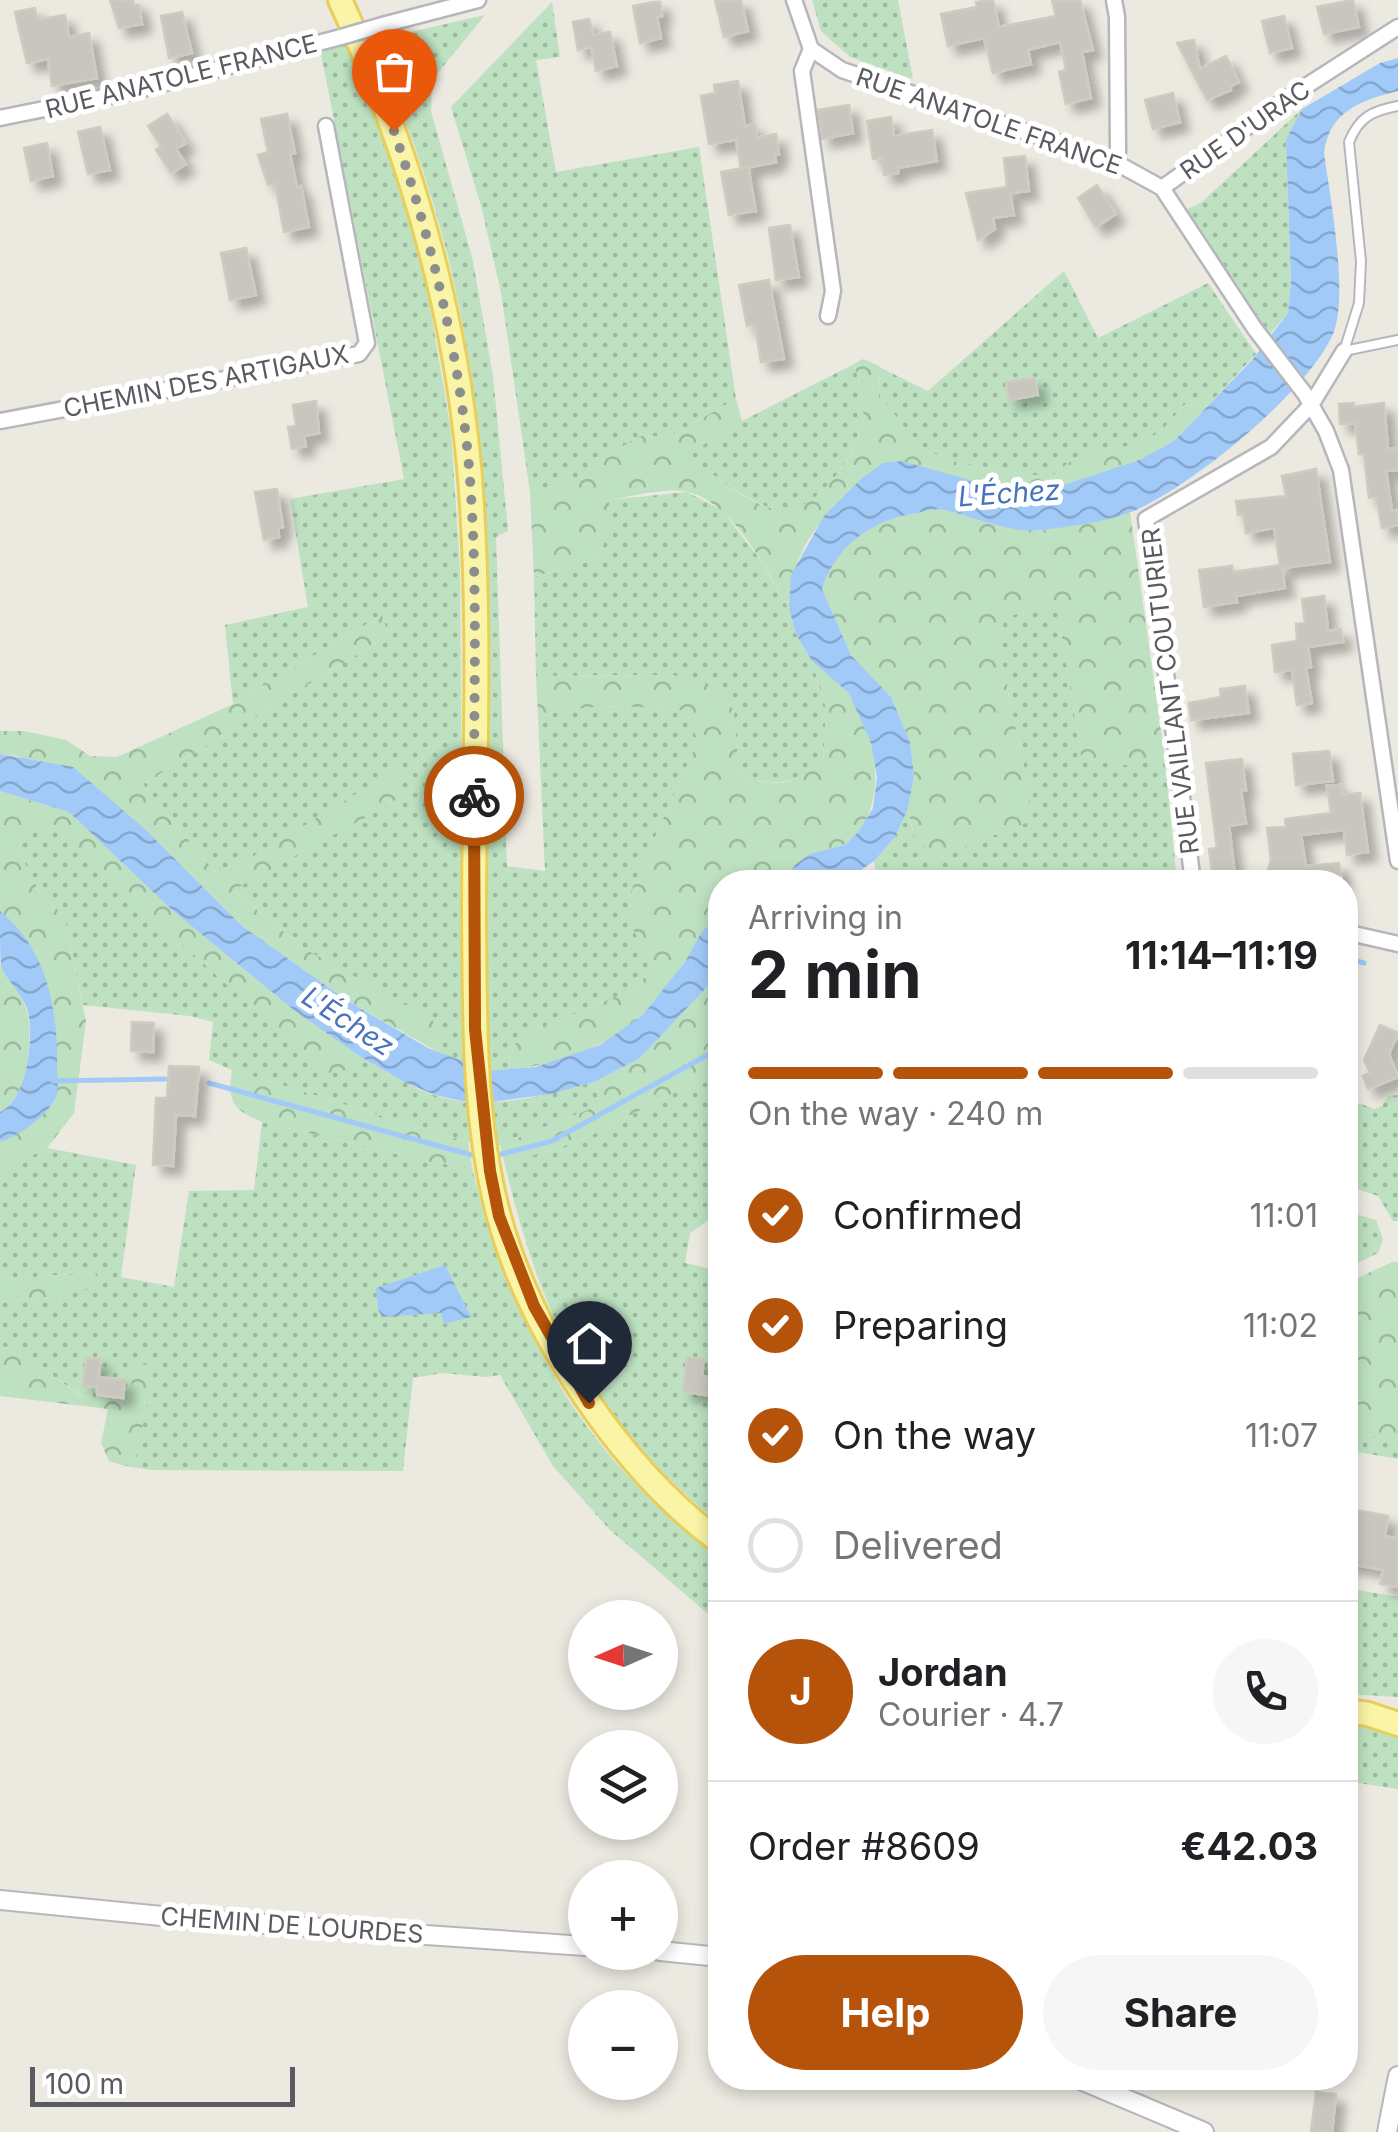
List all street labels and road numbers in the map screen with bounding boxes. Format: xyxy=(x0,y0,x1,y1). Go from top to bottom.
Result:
street label: RUE ANATOLE FRANCE xyxy=(42,28,320,124)
street label: RUE ANATOLE FRANCE xyxy=(852,61,1126,181)
street label: RUE D'URAC xyxy=(1174,74,1316,186)
street label: CHEMIN DES ARTIGAUX xyxy=(61,339,351,423)
street label: RUE VAILLANT COUTURIER xyxy=(1135,526,1205,856)
street label: CHEMIN DE LOURDES xyxy=(160,1901,424,1949)

